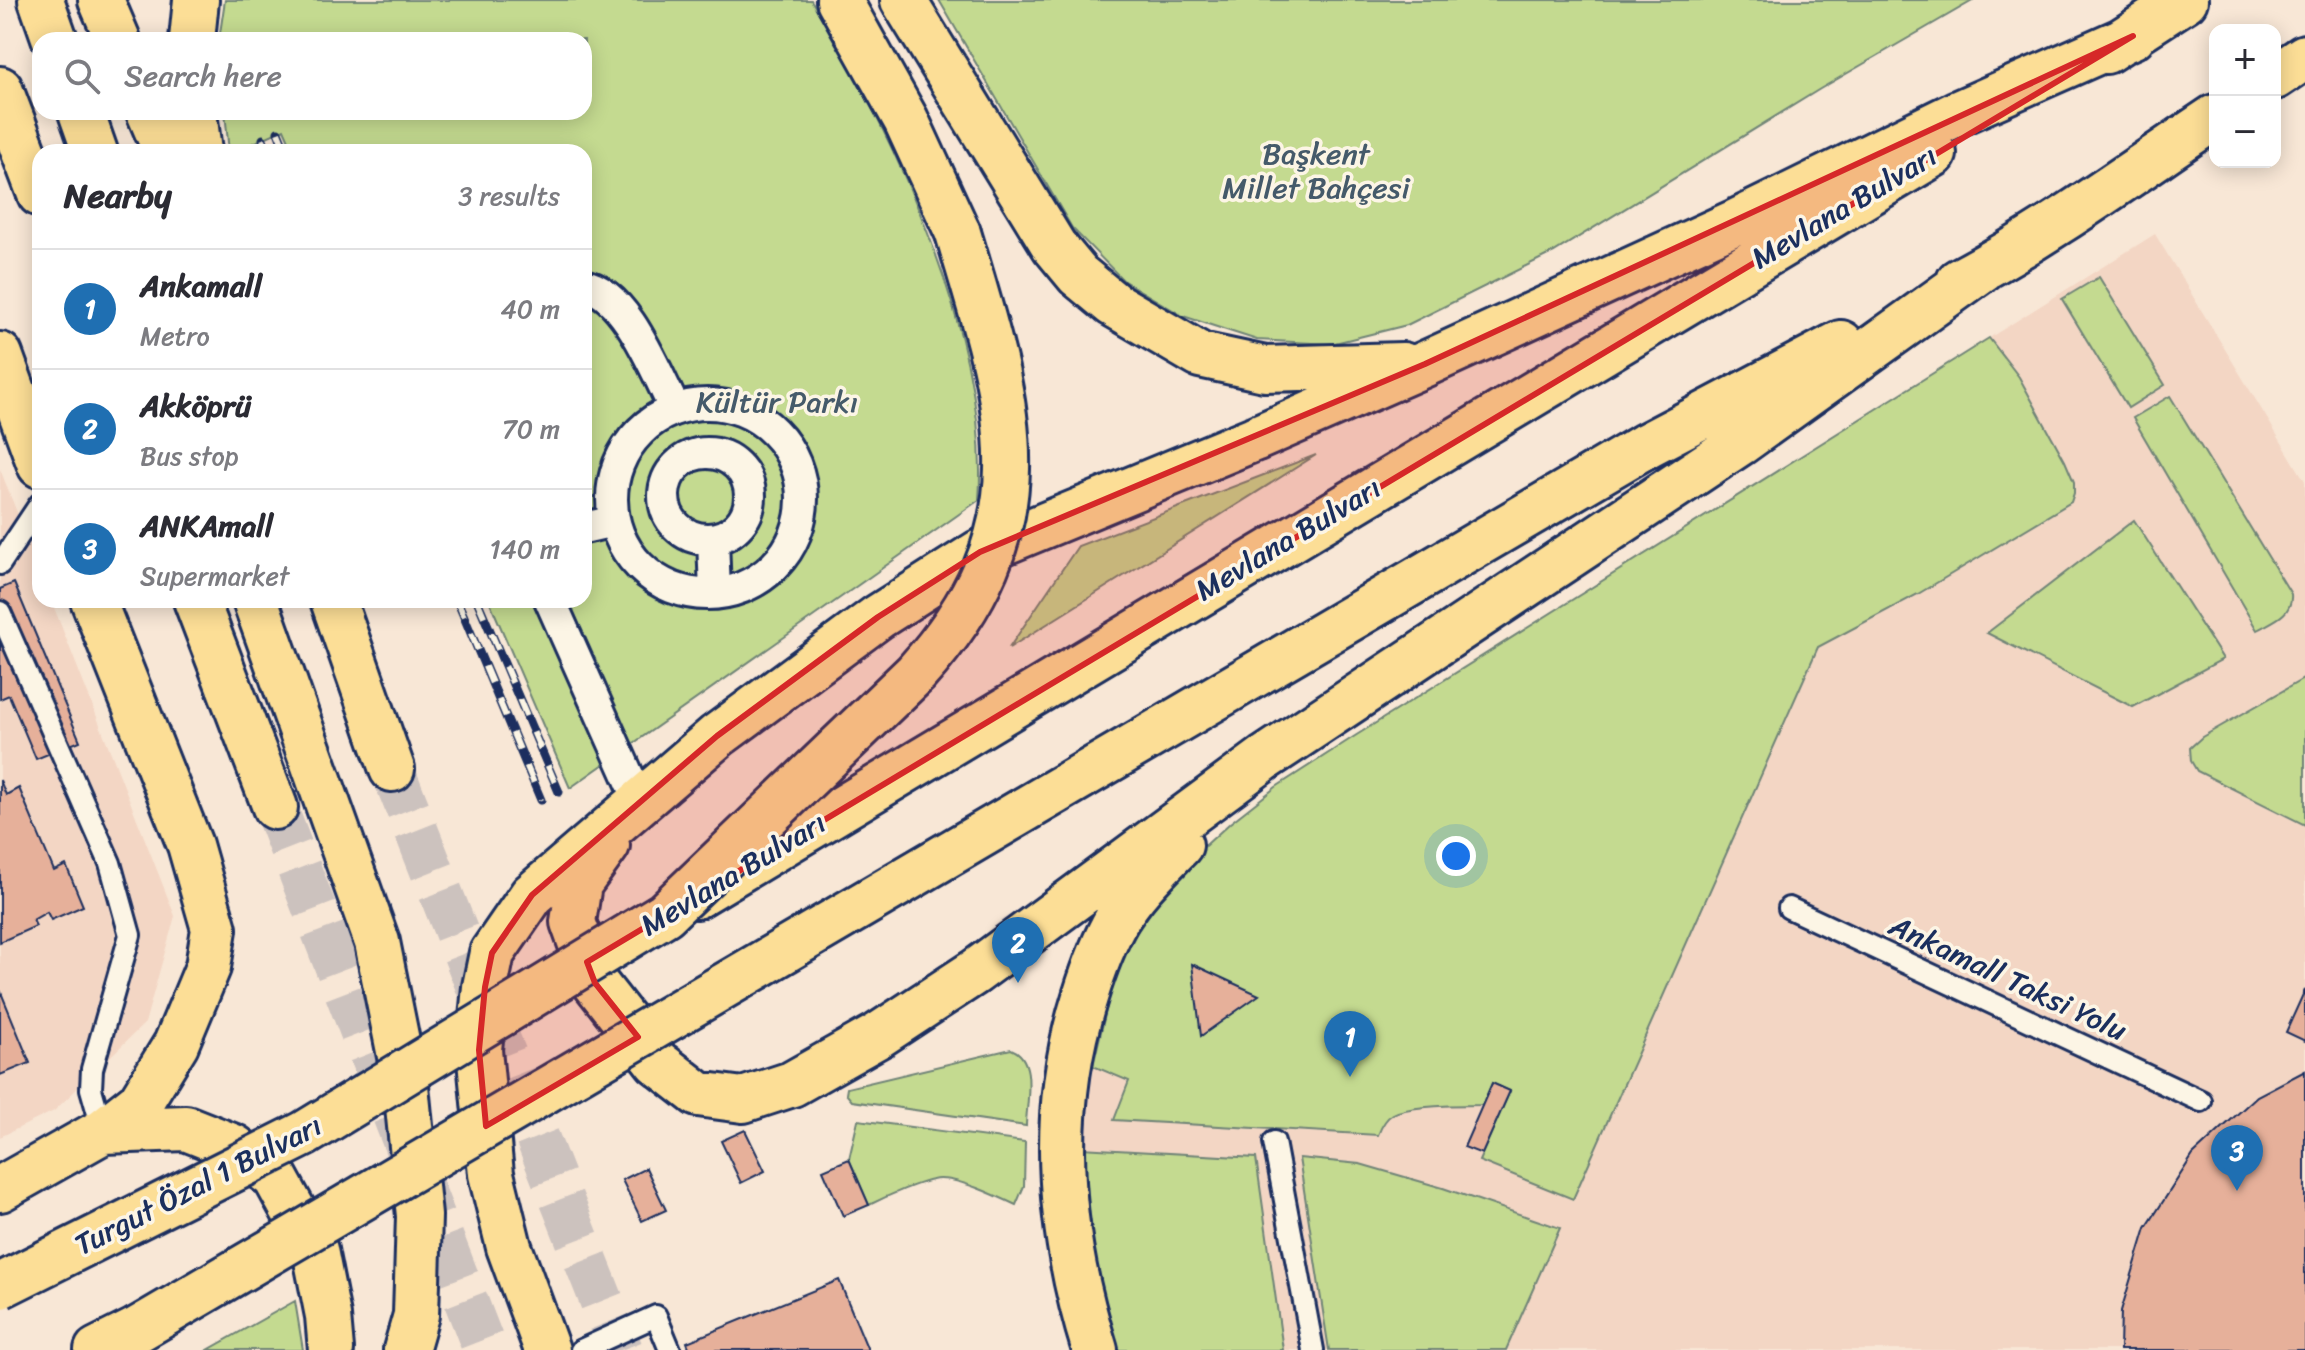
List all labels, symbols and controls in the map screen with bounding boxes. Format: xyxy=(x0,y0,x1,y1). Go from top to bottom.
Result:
map controls xyxy=(2209,24,2281,168)
button: + xyxy=(2209,24,2281,96)
search box xyxy=(32,32,592,120)
text: Search here xyxy=(124,49,282,103)
icon: search xyxy=(60,54,104,98)
button: − xyxy=(2209,96,2281,168)
park label: Başkent Millet Bahçesi xyxy=(1222,127,1411,215)
street label: Mevlana Bulvarı xyxy=(1740,130,1948,284)
text: Nearby xyxy=(64,166,172,226)
text: 3 results xyxy=(458,173,560,219)
text: Ankamall xyxy=(140,259,262,313)
text: 1 xyxy=(84,286,96,332)
text: 40 m xyxy=(501,286,560,332)
text: Metro xyxy=(140,313,210,359)
park label: Kültür Parkı xyxy=(696,375,858,429)
text: Akköprü xyxy=(140,379,251,433)
text: 2 xyxy=(82,406,98,452)
text: 70 m xyxy=(502,406,560,452)
text: Bus stop xyxy=(140,433,238,479)
street label: Mevlana Bulvarı xyxy=(1184,462,1392,616)
text: ANKAmall xyxy=(140,499,273,553)
text: 3 xyxy=(83,526,97,572)
text: 140 m xyxy=(489,526,560,572)
text: Supermarket xyxy=(140,553,289,599)
street label: Mevlana Bulvarı xyxy=(629,797,837,951)
your location xyxy=(1436,836,1476,876)
street label: Ankamall Taksi Yolu xyxy=(1879,899,2136,1057)
pin: 2 xyxy=(992,917,1044,983)
pin: 1 xyxy=(1324,1011,1376,1077)
street label: Turgut Özal 1 Bulvarı xyxy=(64,1099,332,1271)
pin: 3 xyxy=(2211,1125,2263,1191)

